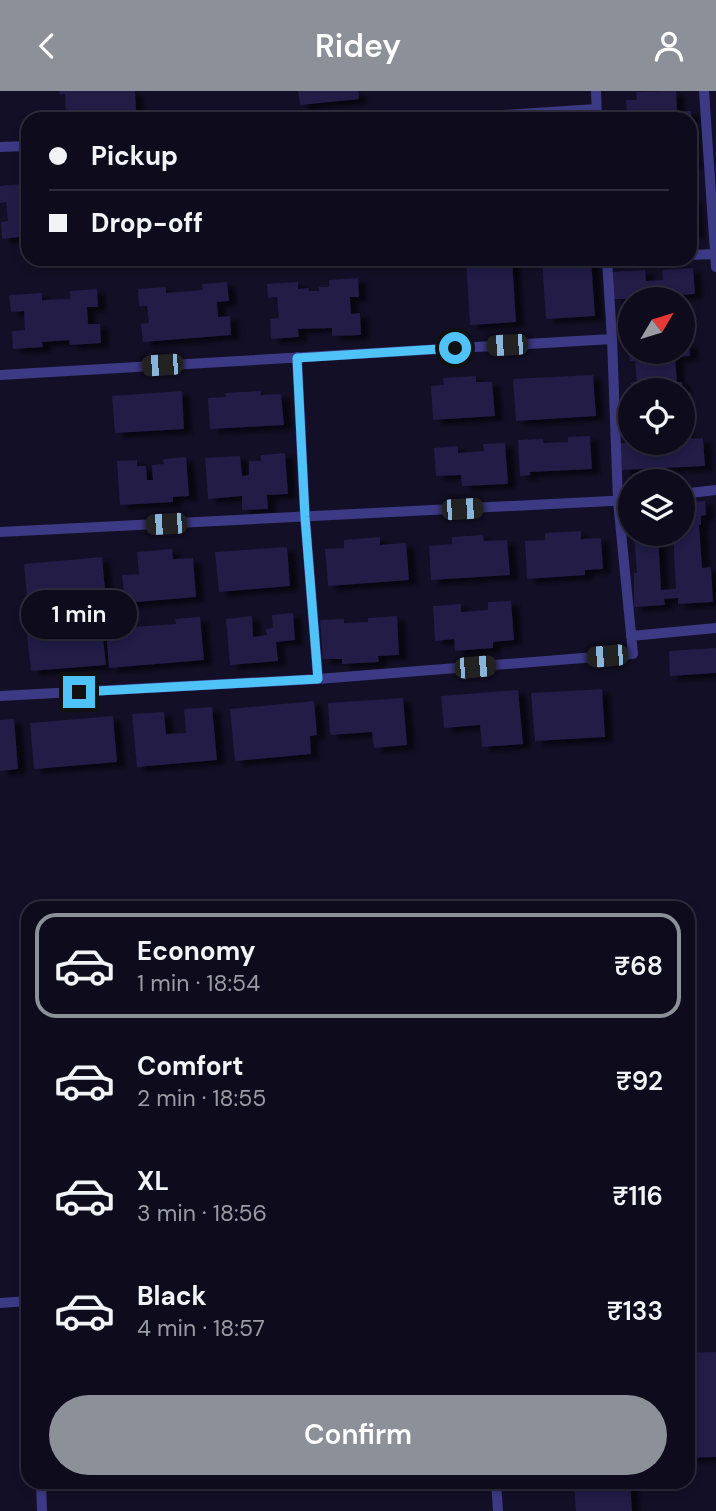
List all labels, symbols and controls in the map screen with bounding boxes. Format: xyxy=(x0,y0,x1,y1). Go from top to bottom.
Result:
text: Ridey xyxy=(315,25,401,67)
icon: back xyxy=(28,27,66,65)
icon: person xyxy=(650,27,688,65)
text: Pickup xyxy=(91,139,178,173)
text: Drop-off xyxy=(91,206,203,240)
north arrow xyxy=(618,287,695,364)
map controls xyxy=(618,287,695,546)
route start xyxy=(439,332,471,364)
car xyxy=(486,333,529,357)
car xyxy=(141,353,184,377)
button: locate xyxy=(618,378,695,455)
button: layers xyxy=(618,469,695,546)
car xyxy=(441,497,484,521)
car xyxy=(145,512,188,536)
callout: 1 min xyxy=(21,591,137,639)
text: 1 min xyxy=(52,599,106,629)
car xyxy=(586,644,629,668)
car xyxy=(454,655,497,679)
route end xyxy=(63,676,95,708)
icon: car xyxy=(53,934,116,997)
text: Economy xyxy=(137,934,255,968)
text: ₹68 xyxy=(614,949,663,983)
text: 1 min · 18:54 xyxy=(137,968,260,998)
icon: car xyxy=(53,1049,116,1112)
text: Comfort xyxy=(137,1049,243,1083)
text: ₹92 xyxy=(616,1064,663,1098)
text: 2 min · 18:55 xyxy=(137,1083,266,1113)
icon: car xyxy=(53,1164,116,1227)
text: XL xyxy=(137,1164,169,1198)
text: ₹116 xyxy=(612,1179,663,1213)
text: 3 min · 18:56 xyxy=(137,1198,267,1228)
icon: car xyxy=(53,1279,116,1342)
text: Black xyxy=(137,1279,207,1313)
text: ₹133 xyxy=(607,1294,663,1328)
text: 4 min · 18:57 xyxy=(137,1313,265,1343)
button: Confirm xyxy=(49,1395,667,1475)

